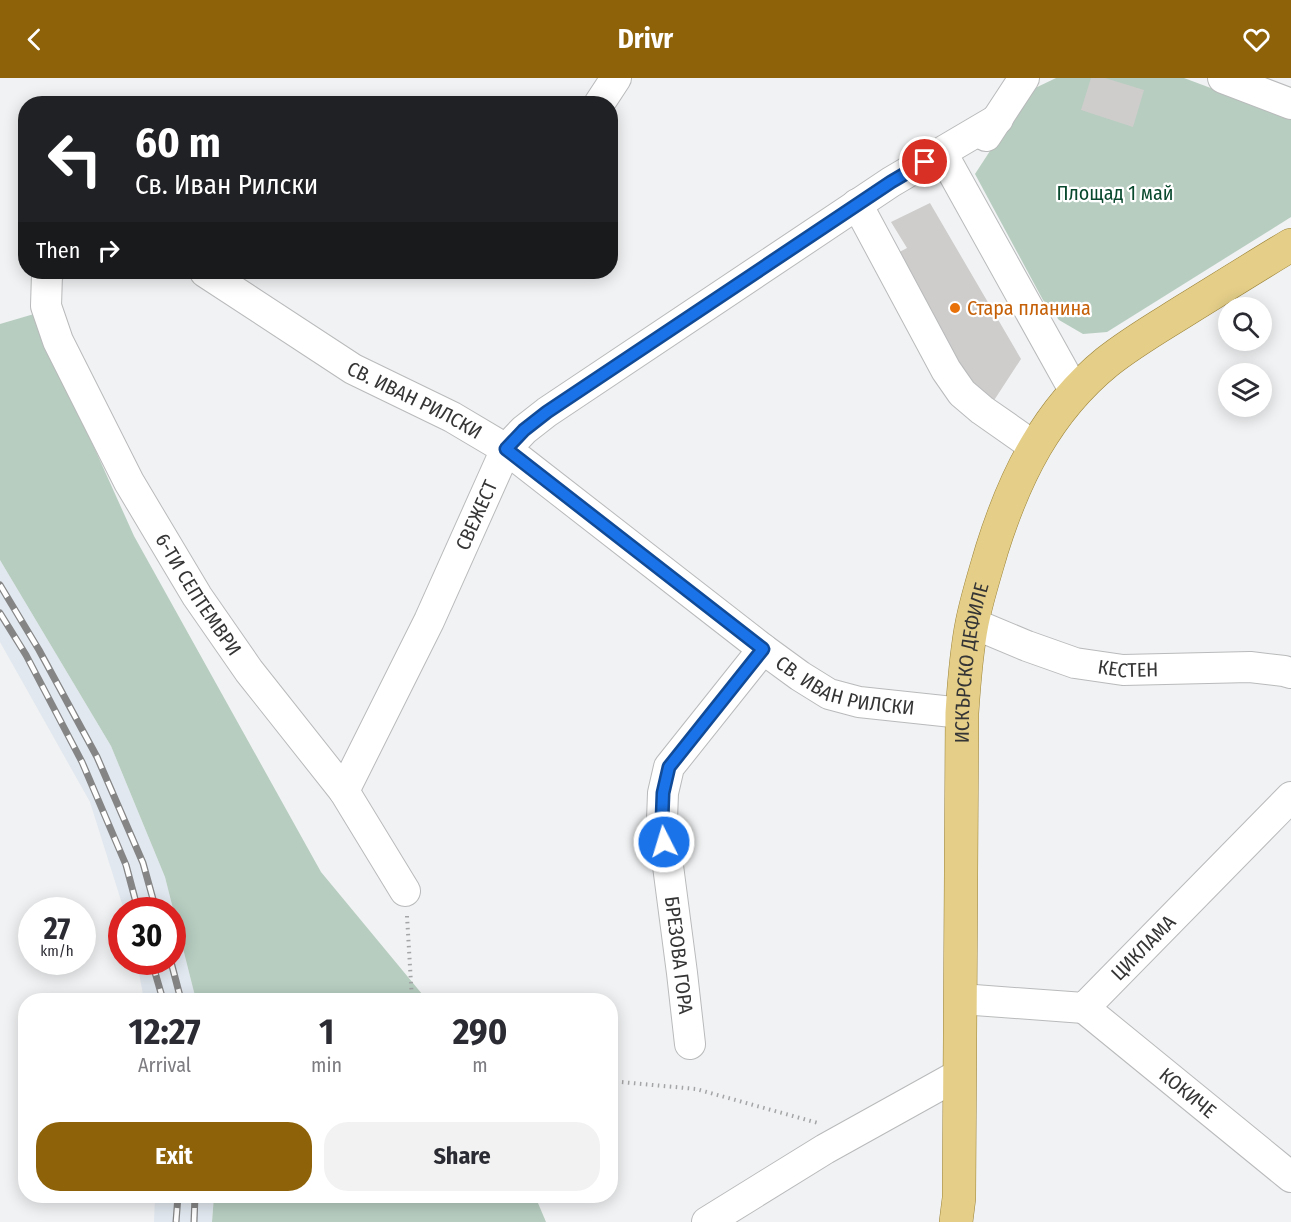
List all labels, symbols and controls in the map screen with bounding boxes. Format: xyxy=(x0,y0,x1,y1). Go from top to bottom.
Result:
icon: back xyxy=(18,23,51,56)
text: Drivr xyxy=(618,23,673,55)
icon: heart xyxy=(1240,23,1273,56)
text: 60 m xyxy=(135,118,221,168)
icon: left xyxy=(36,120,114,198)
pin xyxy=(899,136,950,187)
icon: arrive xyxy=(908,145,941,178)
text: Св. Иван Рилски xyxy=(135,169,318,201)
park label: Площад 1 май xyxy=(1056,181,1174,205)
icon: right xyxy=(92,234,125,267)
text: Then xyxy=(36,237,80,264)
place label: Стара планина xyxy=(967,296,1091,320)
map controls xyxy=(1218,297,1272,417)
button: search xyxy=(1218,297,1272,351)
marker: Стара планина xyxy=(948,301,962,315)
street label: СВ. ИВАН РИЛСКИ xyxy=(343,356,486,444)
button: layers xyxy=(1218,363,1272,417)
street label: СВЕЖЕСТ xyxy=(450,476,503,554)
street label: 6-ТИ СЕПТЕМВРИ xyxy=(150,529,247,660)
street label: ИСКЪРСКО ДЕФИЛЕ xyxy=(950,580,994,743)
street label: СВ. ИВАН РИЛСКИ xyxy=(771,650,915,720)
street label: КЕСТЕН xyxy=(1096,654,1159,683)
position arrow xyxy=(632,810,696,874)
street label: БРЕЗОВА ГОРА xyxy=(660,895,698,1016)
speed limit sign: 30 xyxy=(108,897,186,975)
street label: ЦИКЛАМА xyxy=(1106,910,1181,985)
text: 27 xyxy=(44,911,70,947)
text: km/h xyxy=(40,942,74,960)
text: 12:27 xyxy=(129,1010,201,1054)
text: 1 xyxy=(319,1010,334,1054)
text: 290 xyxy=(453,1010,507,1054)
text: Arrival xyxy=(138,1053,191,1077)
text: min xyxy=(311,1053,342,1077)
text: m xyxy=(472,1053,488,1077)
street label: КОКИЧЕ xyxy=(1155,1063,1221,1123)
button: Exit xyxy=(36,1122,312,1191)
button: Share xyxy=(324,1122,600,1191)

